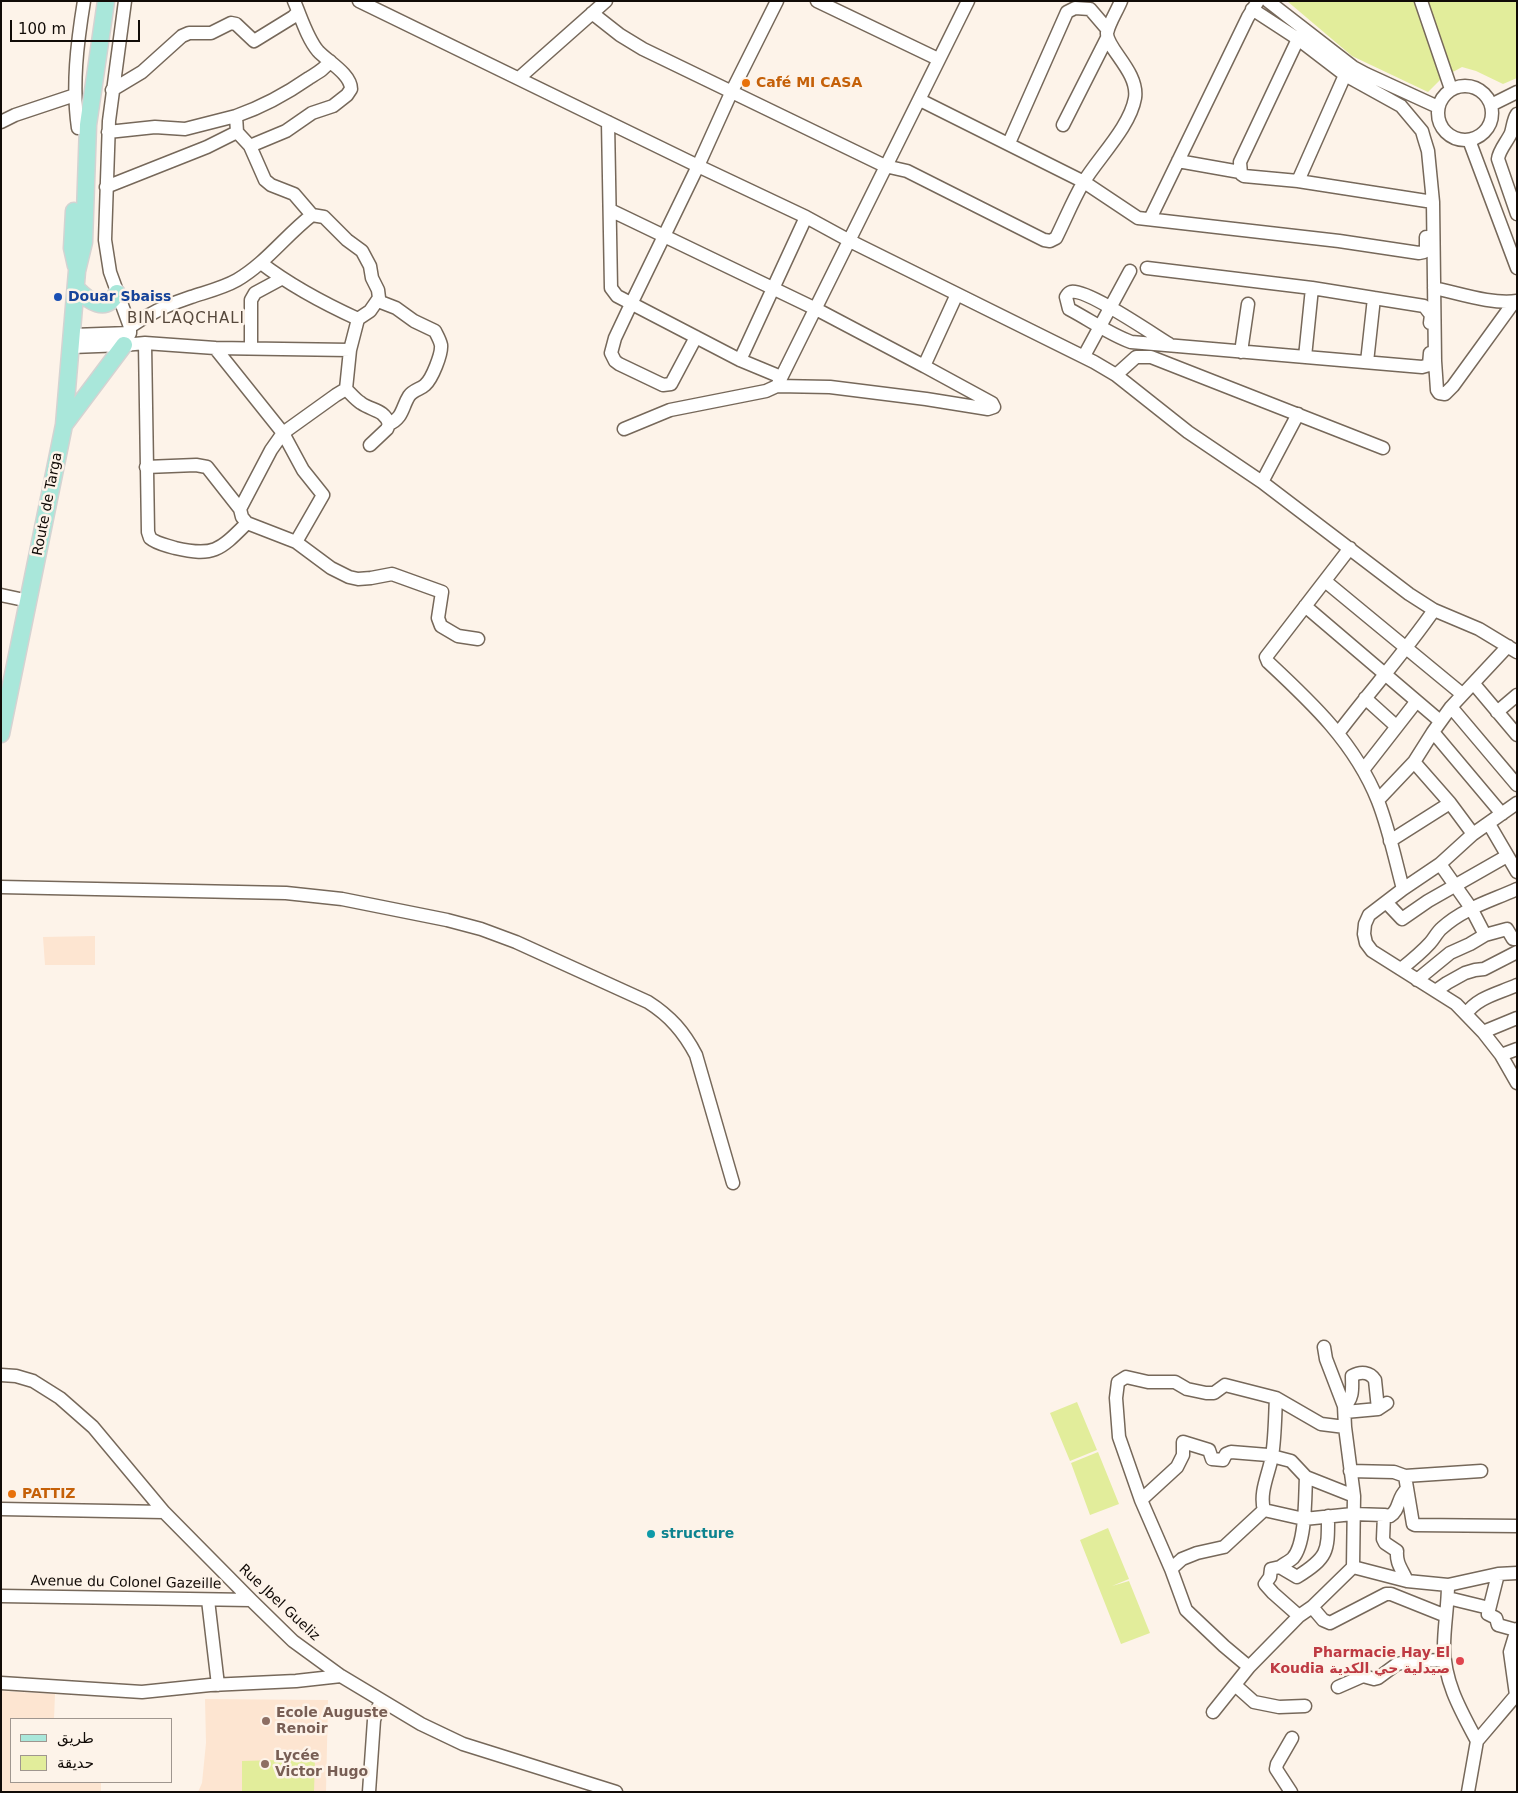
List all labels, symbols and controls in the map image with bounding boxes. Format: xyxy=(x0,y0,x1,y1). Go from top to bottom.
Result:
scale bar xyxy=(12,10,142,42)
text: 100 m xyxy=(18,20,66,38)
place label: Café MI CASA xyxy=(756,75,862,91)
marker: Café MI CASA xyxy=(740,77,752,89)
place label: Douar Sbaiss xyxy=(68,289,171,305)
marker: Douar Sbaiss xyxy=(52,291,64,303)
district label: BIN LAQCHALI xyxy=(125,310,247,328)
street label: Route de Targa xyxy=(30,451,66,557)
place label: PATTIZ xyxy=(22,1486,76,1502)
marker: PATTIZ xyxy=(6,1488,18,1500)
place label: structure xyxy=(661,1526,734,1542)
marker: structure xyxy=(645,1528,657,1540)
street label: Rue Jbel Gueliz xyxy=(235,1561,323,1645)
street label: Avenue du Colonel Gazeille xyxy=(30,1573,222,1593)
place label: Pharmacie Hay El Koudia صيدلية حي الكدية xyxy=(1270,1645,1450,1678)
marker: Pharmacie Hay El Koudia صيدلية حي الكدية xyxy=(1454,1655,1466,1667)
place label: Ecole Auguste Renoir xyxy=(276,1705,388,1738)
marker: Ecole Auguste Renoir xyxy=(260,1715,272,1727)
legend xyxy=(10,1718,172,1783)
text: طريق xyxy=(57,1729,94,1747)
place label: Lycée Victor Hugo xyxy=(275,1748,368,1780)
text: حديقة xyxy=(57,1754,94,1772)
marker: Lycée Victor Hugo xyxy=(259,1758,271,1770)

